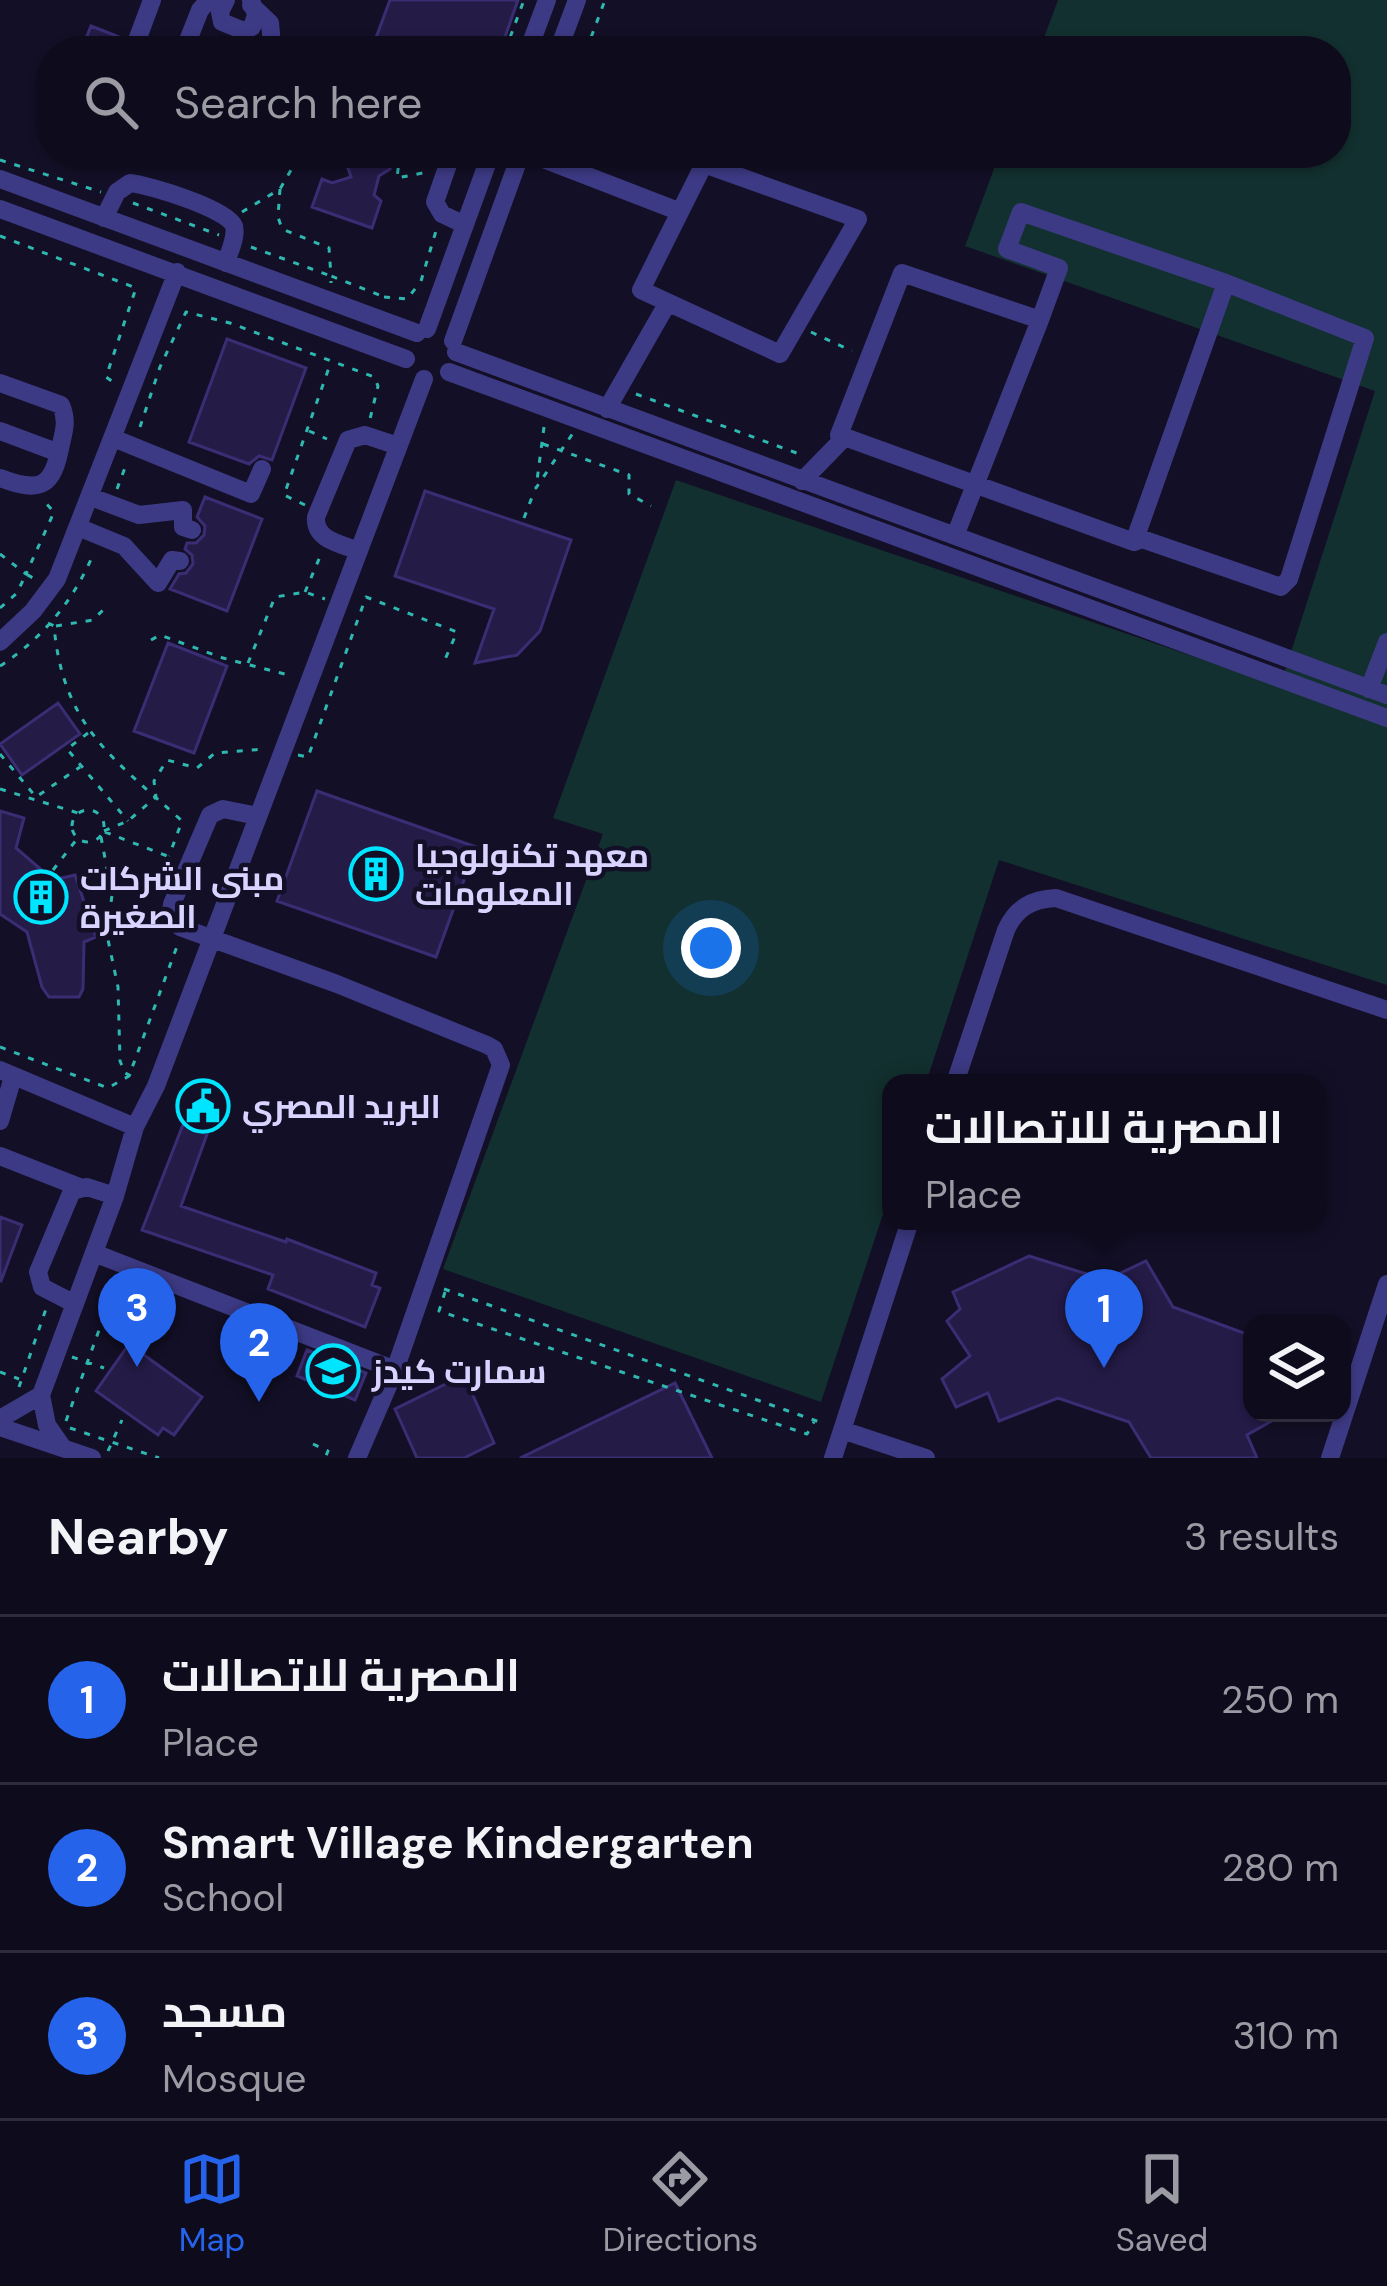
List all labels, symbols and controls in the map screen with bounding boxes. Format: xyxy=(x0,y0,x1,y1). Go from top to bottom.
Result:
search box xyxy=(36,36,1351,168)
icon: search xyxy=(78,69,144,135)
text: Search here xyxy=(174,73,422,132)
place label: معهد تكنولوجيا المعلومات xyxy=(415,834,649,915)
building icon: معهد تكنولوجيا المعلومات xyxy=(348,846,404,902)
place label: مبنى الشركات الصغيرة xyxy=(80,857,284,938)
building icon: مبنى الشركات الصغيرة xyxy=(13,869,69,925)
your location xyxy=(681,918,741,978)
popup xyxy=(882,1074,1326,1230)
public building icon: البريد المصري xyxy=(175,1078,231,1134)
place label: البريد المصري xyxy=(242,1085,441,1133)
text: المصرية للاتصالات xyxy=(925,1098,1283,1157)
text: Place xyxy=(925,1169,1022,1220)
pin: 3 xyxy=(98,1268,176,1367)
pin: 1 xyxy=(1065,1269,1143,1368)
pin: 2 xyxy=(220,1303,298,1402)
map controls xyxy=(1243,1314,1351,1422)
button: layers xyxy=(1243,1314,1351,1422)
school or university icon: سمارت كيدز xyxy=(305,1343,361,1399)
place label: سمارت كيدز xyxy=(371,1350,547,1393)
text: Nearby xyxy=(48,1503,229,1570)
text: 3 results xyxy=(1184,1511,1339,1562)
text: المصرية للاتصالات xyxy=(162,1646,520,1705)
text: 1 xyxy=(80,1674,94,1725)
text: 250 m xyxy=(1221,1674,1339,1725)
text: Place xyxy=(162,1717,259,1768)
text: Smart Village Kindergarten xyxy=(162,1813,754,1872)
text: 2 xyxy=(76,1842,98,1893)
text: 280 m xyxy=(1222,1842,1339,1893)
text: School xyxy=(162,1872,284,1923)
text: مسجد xyxy=(162,1982,287,2041)
text: 3 xyxy=(75,2010,99,2061)
text: 310 m xyxy=(1233,2010,1339,2061)
text: Mosque xyxy=(162,2053,306,2104)
tab: Map xyxy=(179,2146,245,2261)
tab: Directions xyxy=(603,2146,758,2261)
tab: Saved xyxy=(1116,2146,1208,2261)

